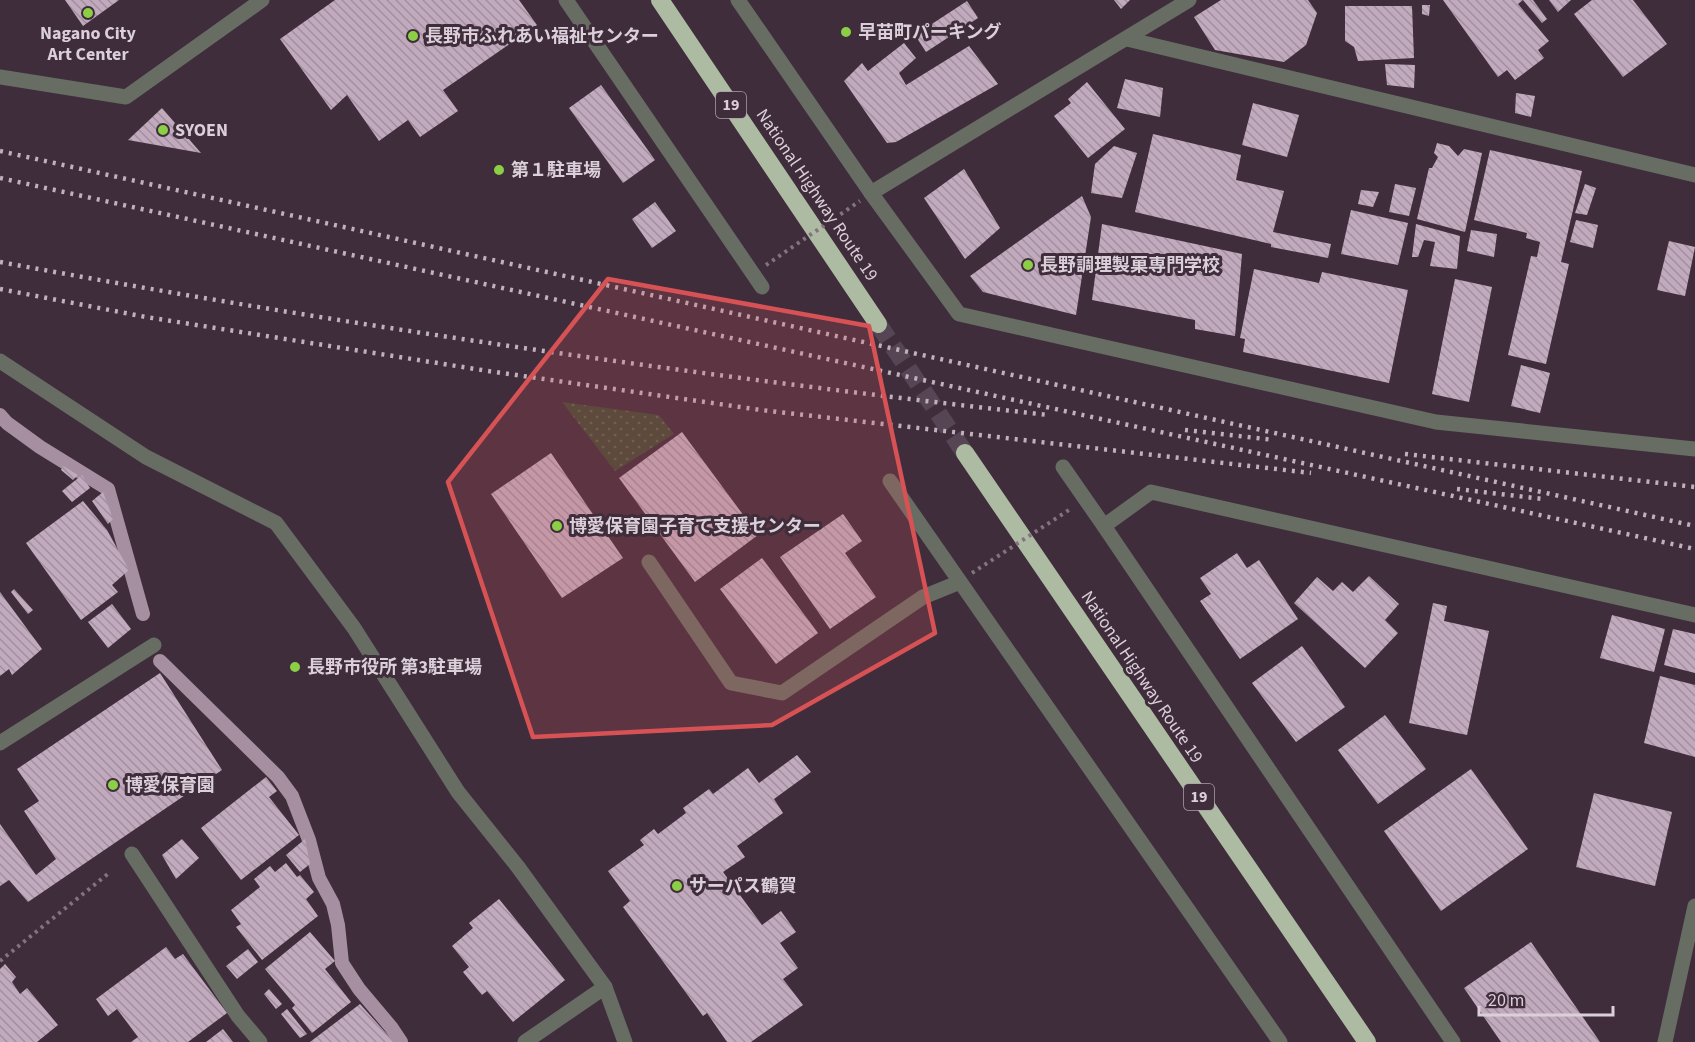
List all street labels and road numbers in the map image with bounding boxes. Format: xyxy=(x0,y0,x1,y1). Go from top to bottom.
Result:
road number: 19 xyxy=(716,92,746,118)
street label: National Highway Route 19 xyxy=(750,104,884,286)
street label: National Highway Route 19 xyxy=(1075,586,1209,768)
road number: 19 xyxy=(1184,784,1214,810)

